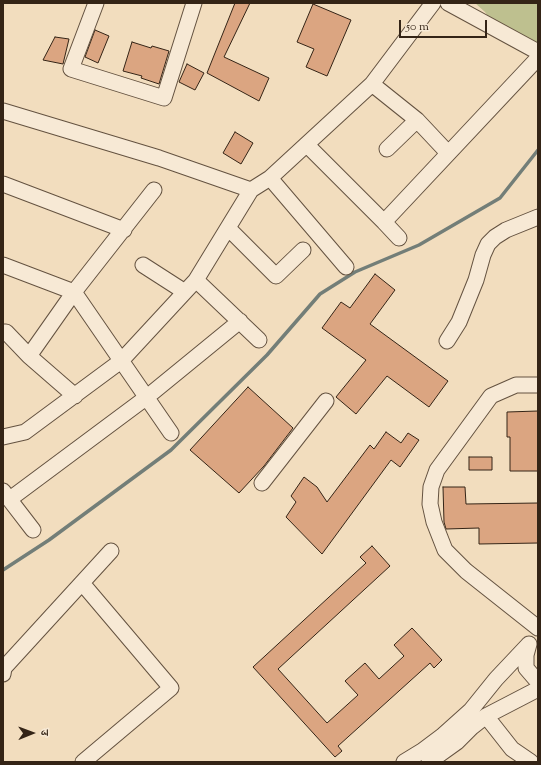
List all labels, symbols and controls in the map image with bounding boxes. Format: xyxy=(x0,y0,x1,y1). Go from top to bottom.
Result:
scale bar xyxy=(401,12,489,38)
text: 50 m xyxy=(406,18,429,36)
north arrow xyxy=(12,713,52,753)
text: उ xyxy=(36,730,52,736)

